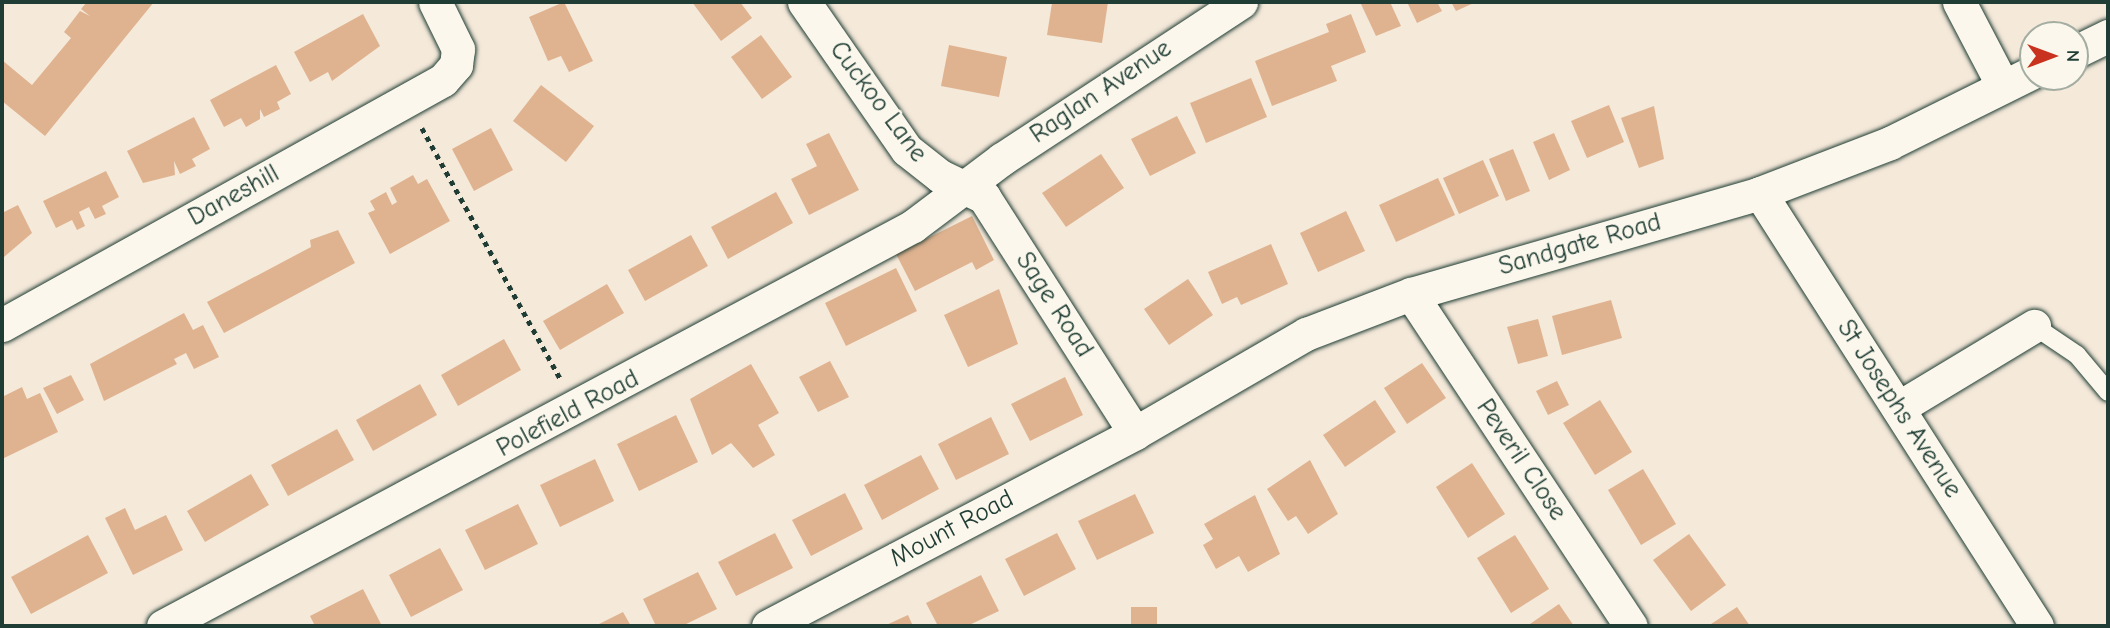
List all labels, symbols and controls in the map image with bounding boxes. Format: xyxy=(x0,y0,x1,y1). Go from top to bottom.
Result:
north arrow xyxy=(2019,21,2089,91)
street label: Raglan Avenue xyxy=(1024,33,1178,151)
street label: Cuckoo Lane xyxy=(822,35,934,169)
text: N xyxy=(2062,50,2084,62)
street label: Daneshill xyxy=(183,158,285,234)
street label: Sandgate Road xyxy=(1495,207,1665,283)
street label: Sage Road xyxy=(1008,246,1100,364)
street label: St Josephs Avenue xyxy=(1830,314,1968,504)
street label: Polefield Road xyxy=(492,364,644,464)
street label: Peveril Close xyxy=(1469,393,1573,527)
street label: Mount Road xyxy=(885,483,1019,575)

